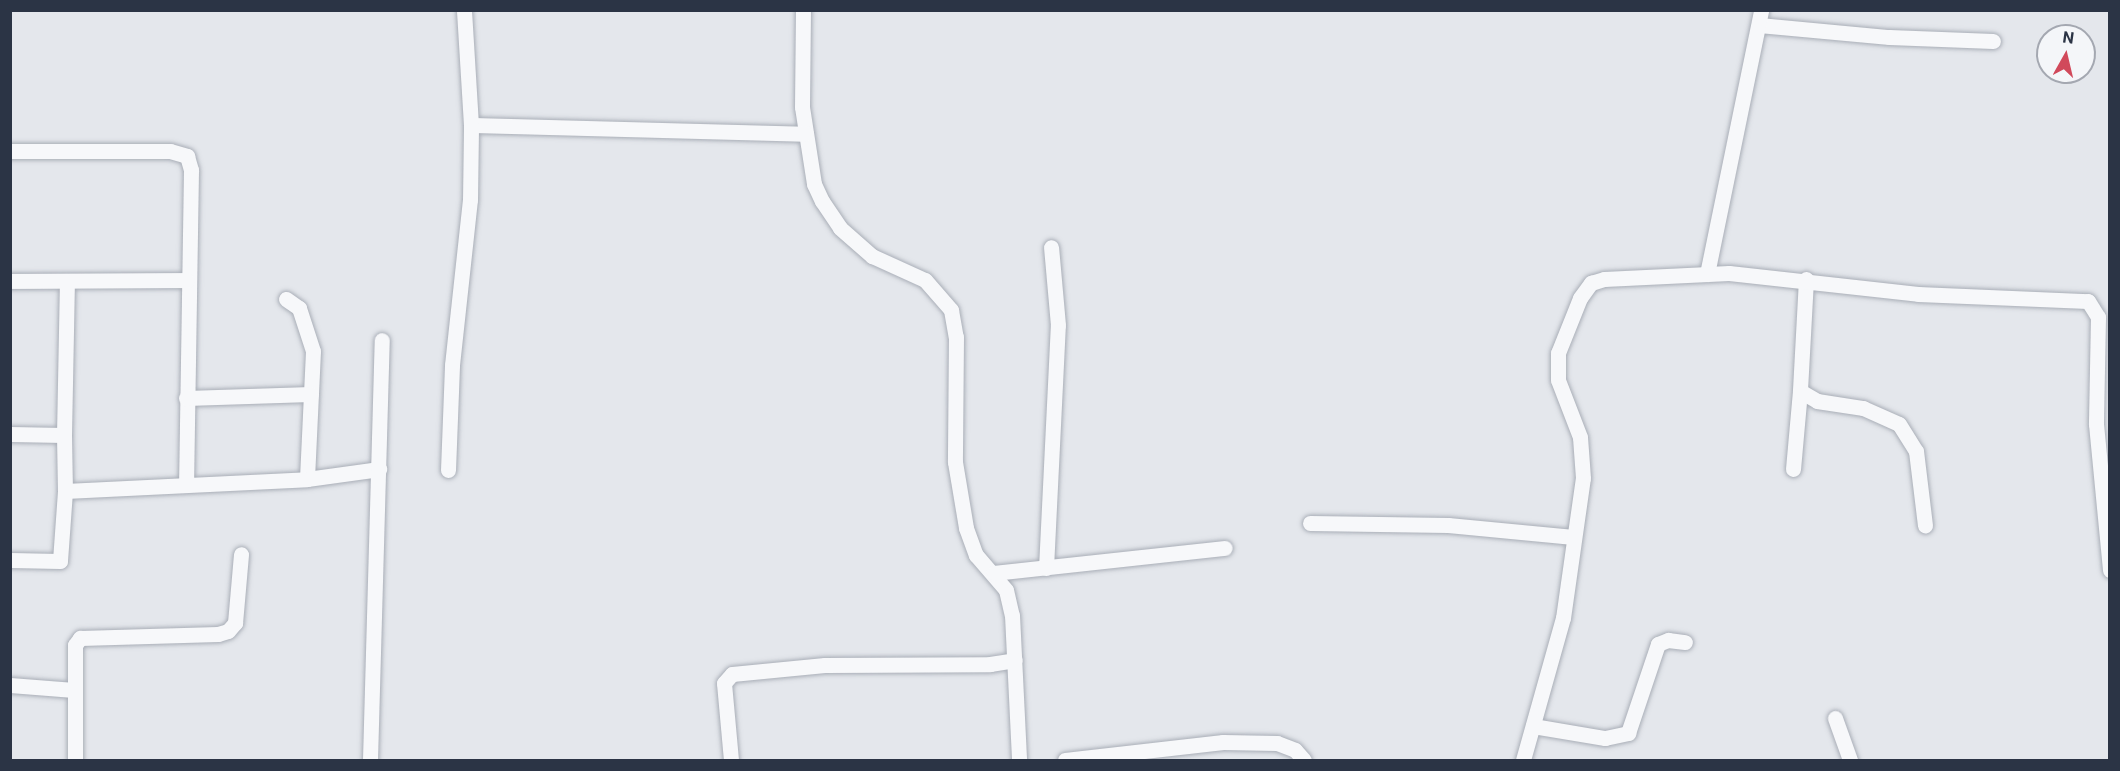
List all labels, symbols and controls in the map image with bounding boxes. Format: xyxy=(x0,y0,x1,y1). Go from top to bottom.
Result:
north arrow xyxy=(2036,24,2096,84)
text: N xyxy=(2061,27,2075,48)

